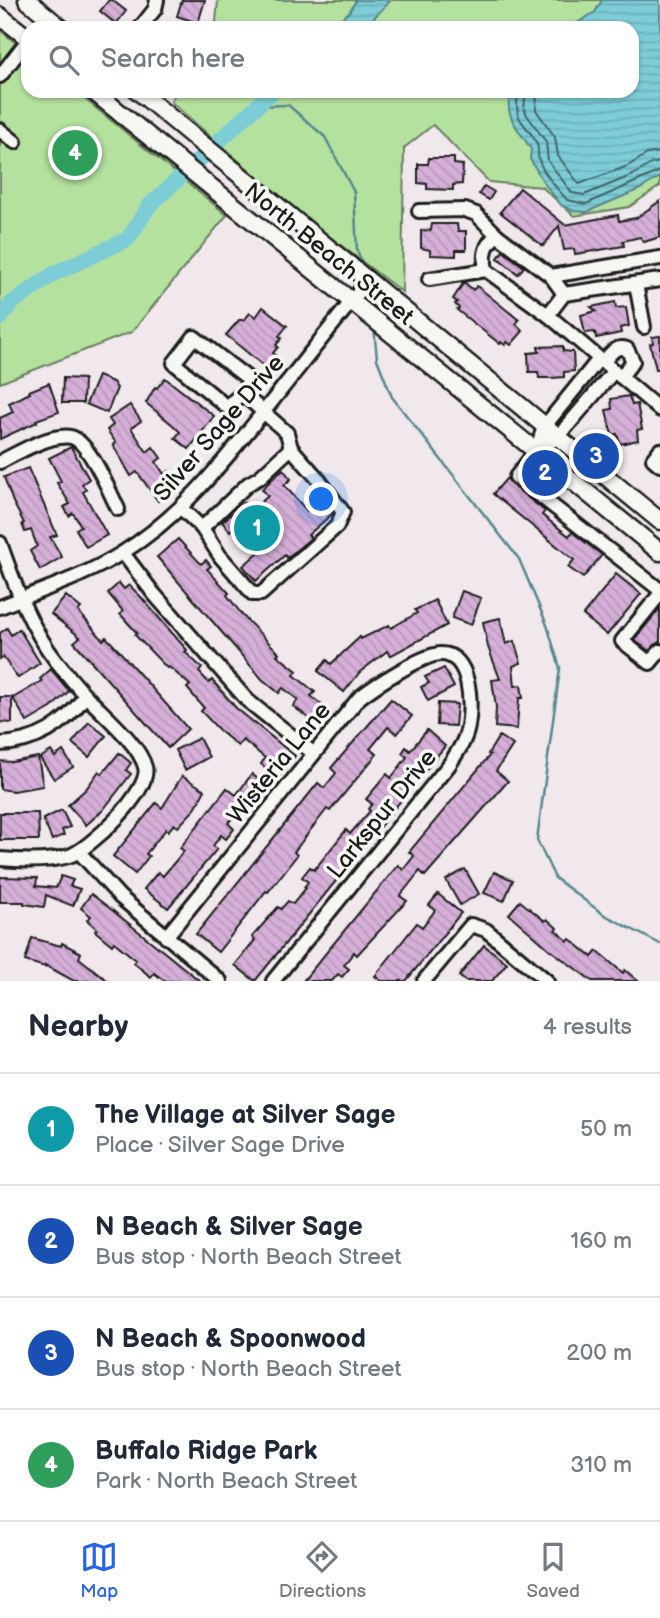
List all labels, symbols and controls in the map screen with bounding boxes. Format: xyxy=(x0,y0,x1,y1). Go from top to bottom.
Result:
search box xyxy=(21,21,639,98)
icon: search xyxy=(45,41,83,79)
text: Search here xyxy=(101,44,245,75)
pin: 4 xyxy=(52,127,98,179)
street label: North Beach Street xyxy=(238,177,420,332)
street label: Silver Sage Drive xyxy=(147,349,291,507)
pin: 3 xyxy=(573,430,619,482)
pin: 2 xyxy=(522,447,568,499)
your location xyxy=(304,482,338,516)
pin: 1 xyxy=(234,502,280,554)
street label: Wisteria Lane xyxy=(221,696,337,830)
street label: Larkspur Drive xyxy=(321,744,443,884)
text: Nearby xyxy=(28,1009,128,1045)
text: 4 results xyxy=(543,1013,632,1041)
text: The Village at Silver Sage xyxy=(95,1100,395,1131)
text: 1 xyxy=(46,1115,56,1143)
text: 50 m xyxy=(580,1115,632,1143)
text: Place · Silver Sage Drive xyxy=(95,1131,345,1159)
text: N Beach & Silver Sage xyxy=(95,1212,363,1243)
text: 2 xyxy=(44,1227,58,1255)
text: 160 m xyxy=(570,1227,632,1255)
text: Bus stop · North Beach Street xyxy=(95,1243,402,1271)
text: N Beach & Spoonwood xyxy=(95,1324,366,1355)
text: 3 xyxy=(44,1339,58,1367)
text: 200 m xyxy=(566,1339,632,1367)
text: Bus stop · North Beach Street xyxy=(95,1355,402,1383)
text: Buffalo Ridge Park xyxy=(95,1436,317,1467)
text: 4 xyxy=(44,1451,58,1479)
text: 310 m xyxy=(570,1451,632,1479)
text: Park · North Beach Street xyxy=(95,1467,357,1495)
tab: Map xyxy=(80,1538,118,1603)
tab: Directions xyxy=(279,1538,366,1603)
tab: Saved xyxy=(526,1538,580,1603)

